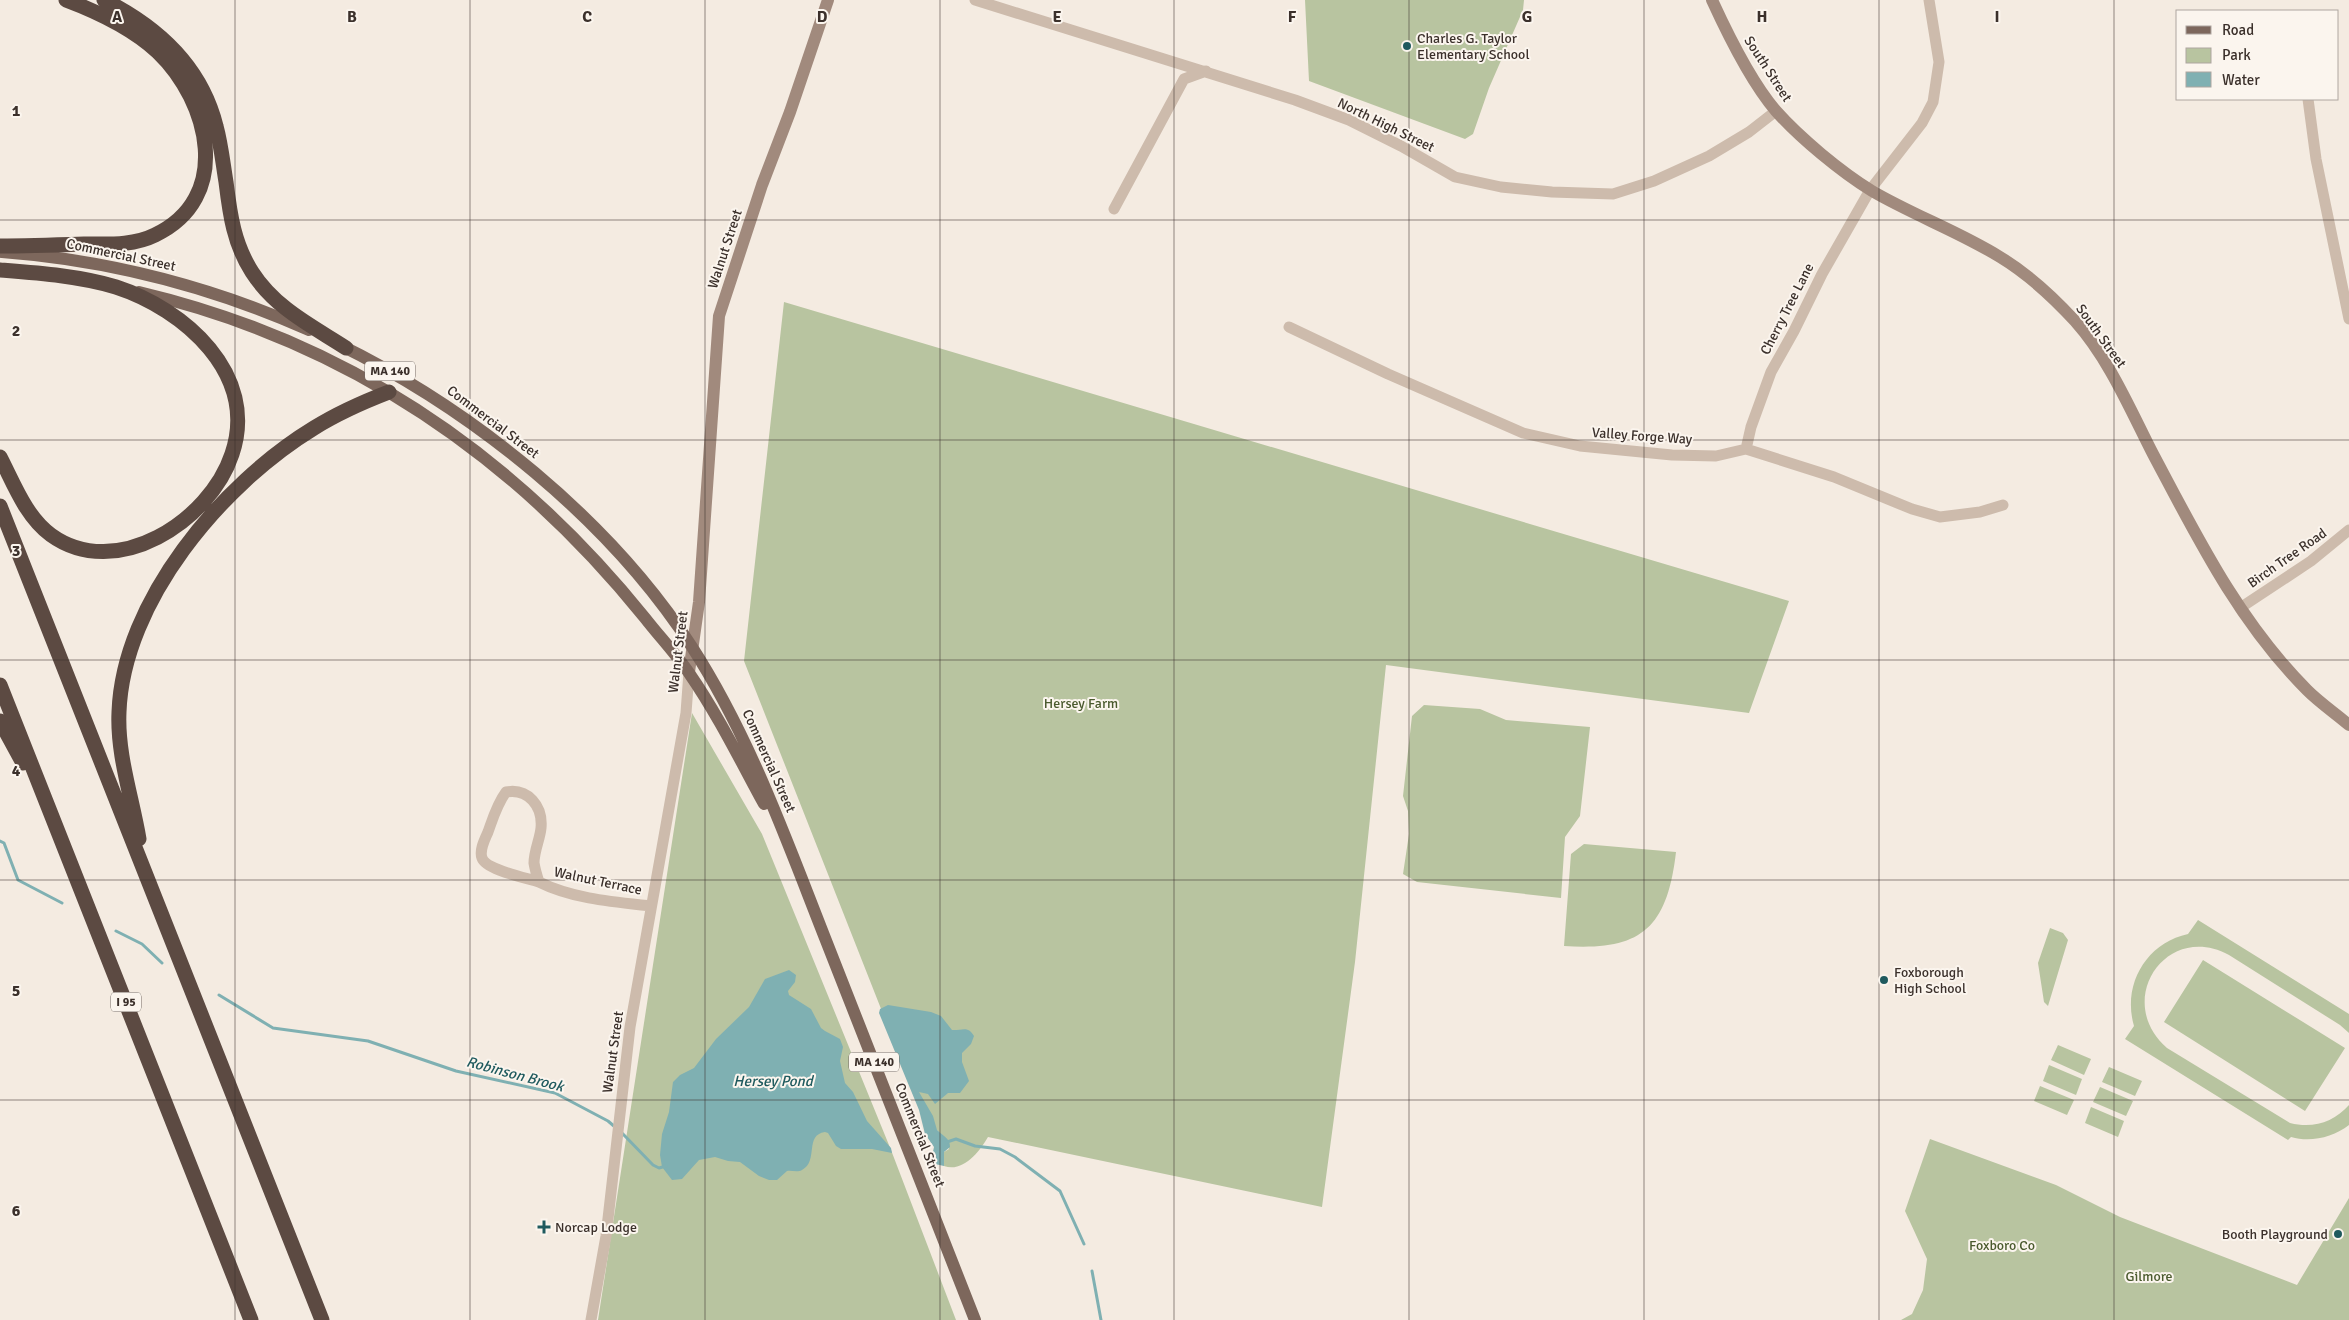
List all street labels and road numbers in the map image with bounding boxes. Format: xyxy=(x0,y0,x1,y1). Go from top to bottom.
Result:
street label: South Street xyxy=(1741,33,1796,105)
street label: North High Street xyxy=(1335,94,1437,156)
street label: Walnut Street xyxy=(704,207,746,291)
street label: Commercial Street xyxy=(65,235,177,275)
street label: Cherry Tree Lane xyxy=(1757,260,1817,358)
street label: South Street xyxy=(2072,301,2130,371)
road number: MA 140 xyxy=(365,362,415,381)
street label: Commercial Street xyxy=(444,382,543,462)
street label: Valley Forge Way xyxy=(1591,424,1693,448)
street label: Birch Tree Road xyxy=(2244,524,2330,592)
street label: Walnut Street xyxy=(665,610,691,694)
street label: Commercial Street xyxy=(739,707,799,815)
street label: Walnut Terrace xyxy=(553,863,643,899)
road number: I 95 xyxy=(111,992,141,1012)
street label: Walnut Street xyxy=(599,1010,627,1094)
road number: MA 140 xyxy=(849,1052,899,1072)
street label: Commercial Street xyxy=(891,1080,949,1190)

